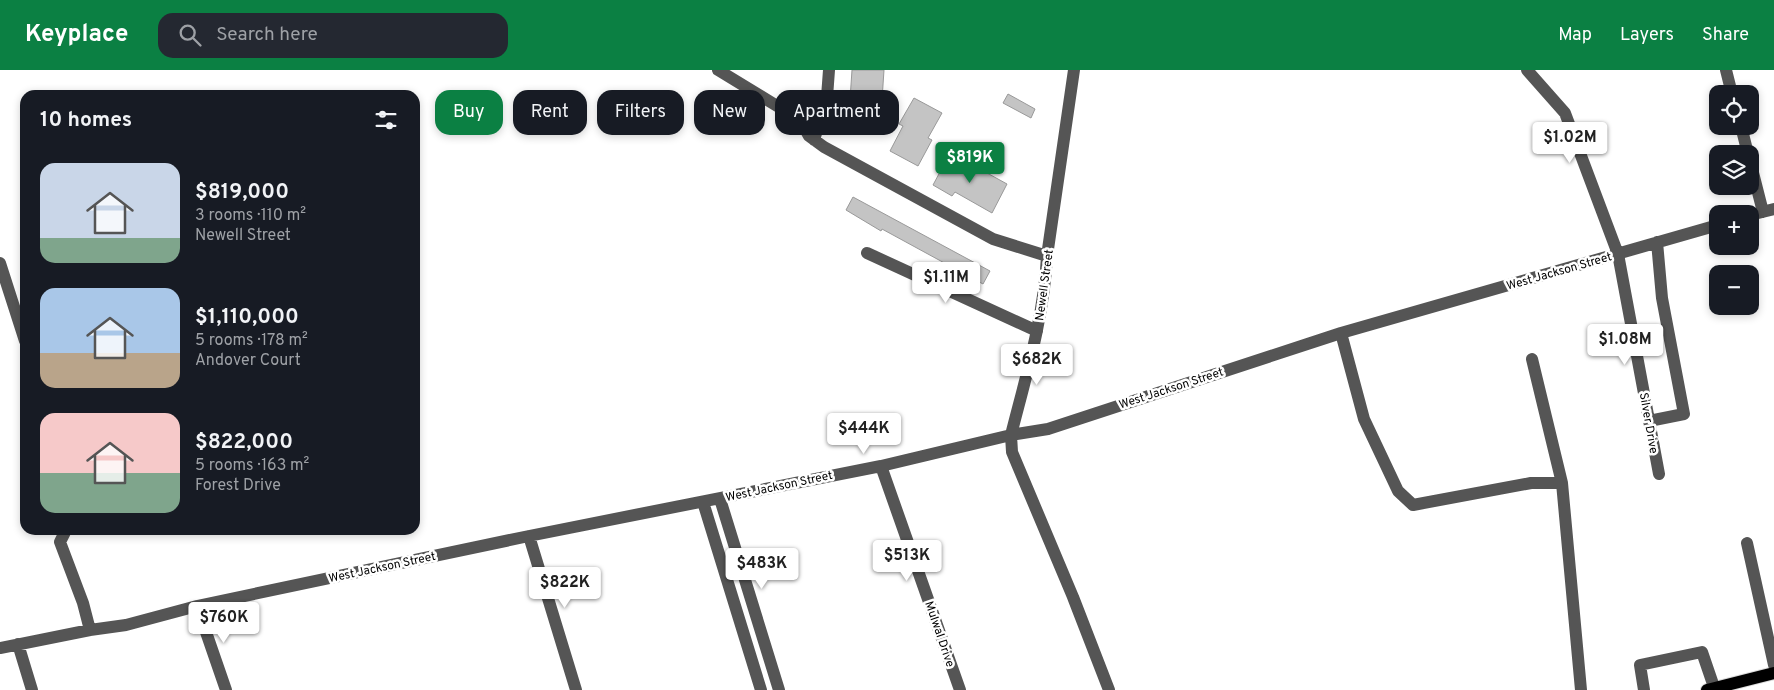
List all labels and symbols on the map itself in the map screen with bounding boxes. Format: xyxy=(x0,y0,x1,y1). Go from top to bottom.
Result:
pin: $1.02M xyxy=(1529,122,1611,164)
pin: $819K xyxy=(935,142,1005,184)
street label: Newell Street xyxy=(1032,248,1058,322)
street label: West Jackson Street xyxy=(1505,249,1614,295)
pin: $1.11M xyxy=(905,262,987,304)
pin: $1.08M xyxy=(1584,324,1666,366)
pin: $682K xyxy=(1002,344,1072,386)
street label: West Jackson Street xyxy=(1117,365,1226,413)
street label: Silver Drive xyxy=(1635,391,1661,455)
pin: $444K xyxy=(829,412,899,455)
street label: West Jackson Street xyxy=(724,468,834,506)
pin: $513K xyxy=(872,540,942,582)
pin: $483K xyxy=(727,548,797,590)
street label: West Jackson Street xyxy=(327,549,437,587)
pin: $822K xyxy=(530,566,600,609)
street label: Mulwal Drive xyxy=(920,599,958,669)
pin: $760K xyxy=(189,602,259,644)

